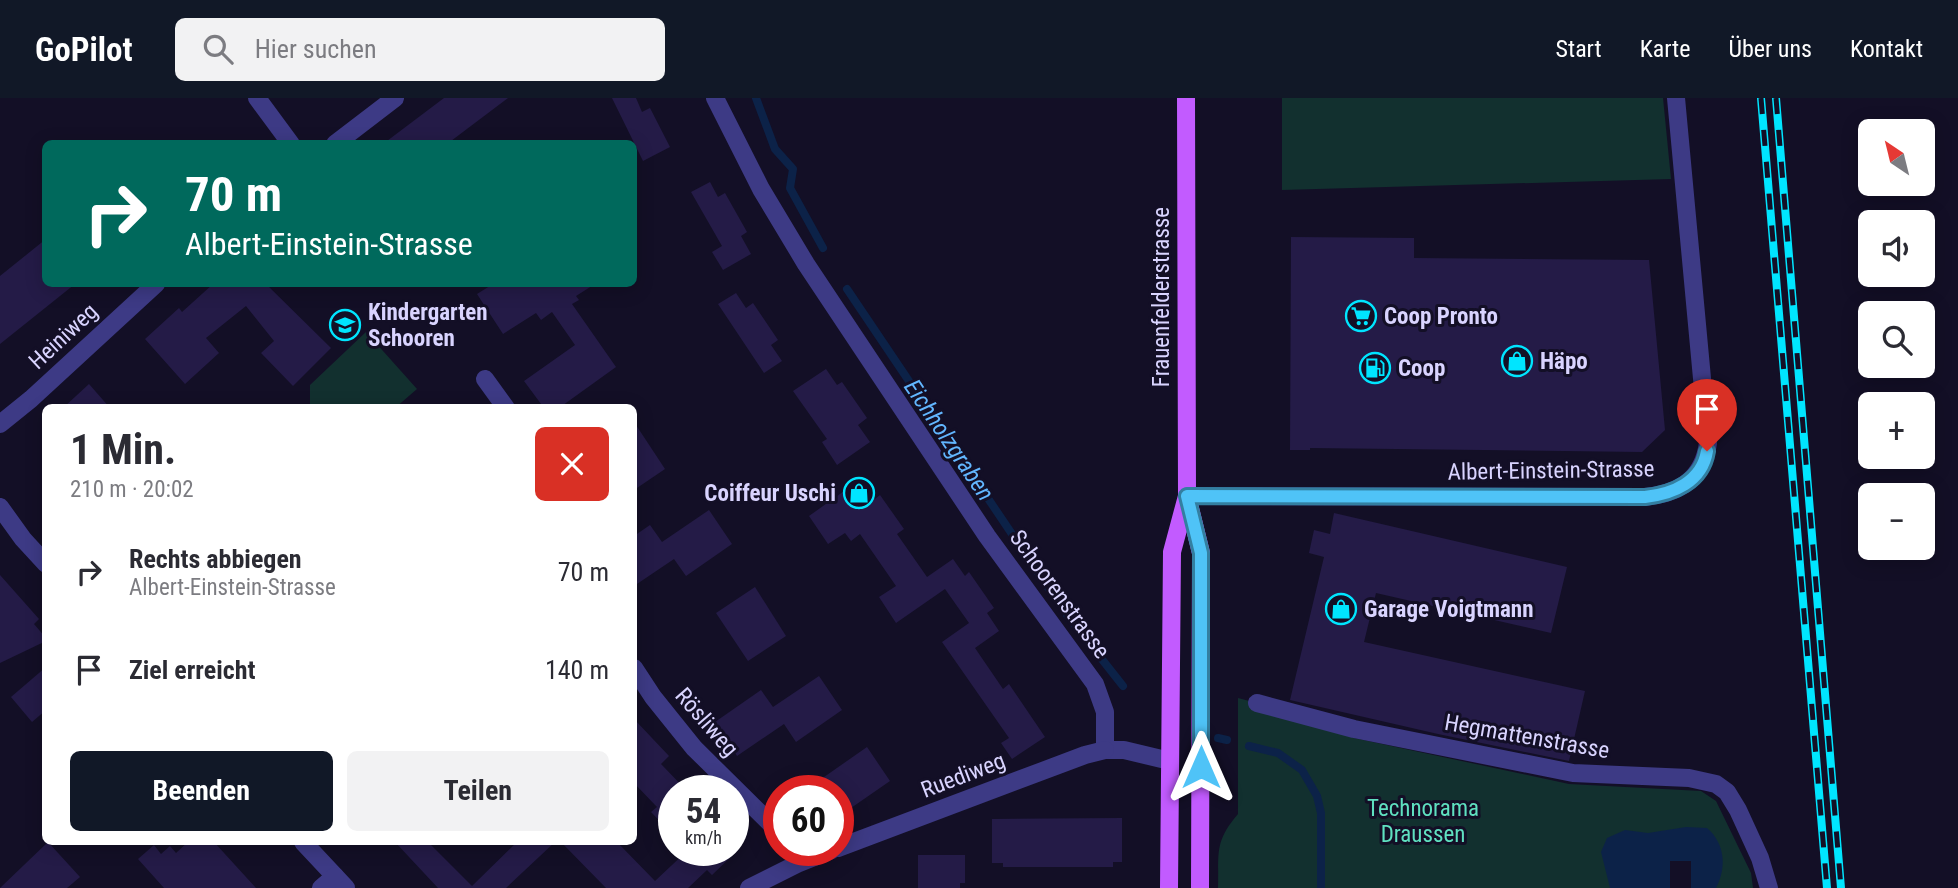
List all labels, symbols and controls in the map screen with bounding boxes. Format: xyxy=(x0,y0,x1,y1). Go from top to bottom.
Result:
search box xyxy=(175,18,665,81)
text: GoPilot xyxy=(35,30,133,69)
icon: search xyxy=(199,30,237,68)
text: Hier suchen xyxy=(255,34,377,64)
text: Start xyxy=(1556,35,1602,63)
text: Karte xyxy=(1640,35,1690,63)
text: Über uns xyxy=(1728,35,1812,63)
text: Kontakt xyxy=(1850,35,1923,63)
north arrow xyxy=(1858,119,1936,196)
map controls xyxy=(1858,119,1935,560)
text: 70 m xyxy=(185,166,282,223)
icon: right xyxy=(70,168,161,259)
street label: Frauenfelderstrasse xyxy=(1148,207,1175,387)
button: sound xyxy=(1858,210,1935,287)
text: Albert-Einstein-Strasse xyxy=(185,225,473,263)
street label: Heiniweg xyxy=(23,298,103,375)
place label: Kindergarten Schooren xyxy=(368,299,488,352)
supermarket icon: Coop Pronto xyxy=(1344,299,1378,333)
button: search xyxy=(1858,301,1935,378)
place label: Coop Pronto xyxy=(1384,303,1498,330)
school or university icon: Kindergarten Schooren xyxy=(328,308,362,342)
shop icon: Häpo xyxy=(1500,344,1534,378)
place label: Häpo xyxy=(1540,348,1588,375)
fuel station icon: Coop xyxy=(1358,351,1392,385)
place label: Coop xyxy=(1398,355,1445,382)
water label: Eichholzgraben xyxy=(898,374,1000,506)
pin xyxy=(1677,379,1737,451)
icon: arrive xyxy=(1688,390,1726,428)
button: + xyxy=(1858,392,1935,469)
text: 1 Min. xyxy=(70,425,176,474)
button: close xyxy=(535,427,609,501)
street label: Albert-Einstein-Strasse xyxy=(1447,455,1655,486)
text: 210 m · 20:02 xyxy=(70,476,194,503)
shop icon: Coiffeur Uschi xyxy=(842,476,876,510)
place label: Coiffeur Uschi xyxy=(704,480,836,507)
button: − xyxy=(1858,483,1935,560)
street label: Schoorenstrasse xyxy=(1004,525,1115,664)
text: Rechts abbiegen xyxy=(129,544,302,574)
icon: right xyxy=(70,553,108,591)
text: 70 m xyxy=(558,557,609,587)
text: Albert-Einstein-Strasse xyxy=(129,574,336,601)
shop icon: Garage Voigtmann xyxy=(1324,592,1358,626)
place label: Garage Voigtmann xyxy=(1364,596,1533,623)
icon: arrive xyxy=(70,651,108,689)
text: Ziel erreicht xyxy=(129,655,255,685)
text: 140 m xyxy=(545,655,609,685)
street label: Rösliweg xyxy=(670,683,744,762)
street label: Hegmattenstrasse xyxy=(1442,709,1611,764)
position arrow xyxy=(1164,730,1238,804)
street label: Ruediweg xyxy=(917,747,1009,804)
button: Beenden xyxy=(70,751,333,831)
button: Teilen xyxy=(347,751,609,831)
speed limit sign: 60 xyxy=(763,775,854,866)
text: 54 xyxy=(686,791,721,832)
park label: Technorama Draussen xyxy=(1367,795,1479,848)
text: km/h xyxy=(685,827,722,848)

